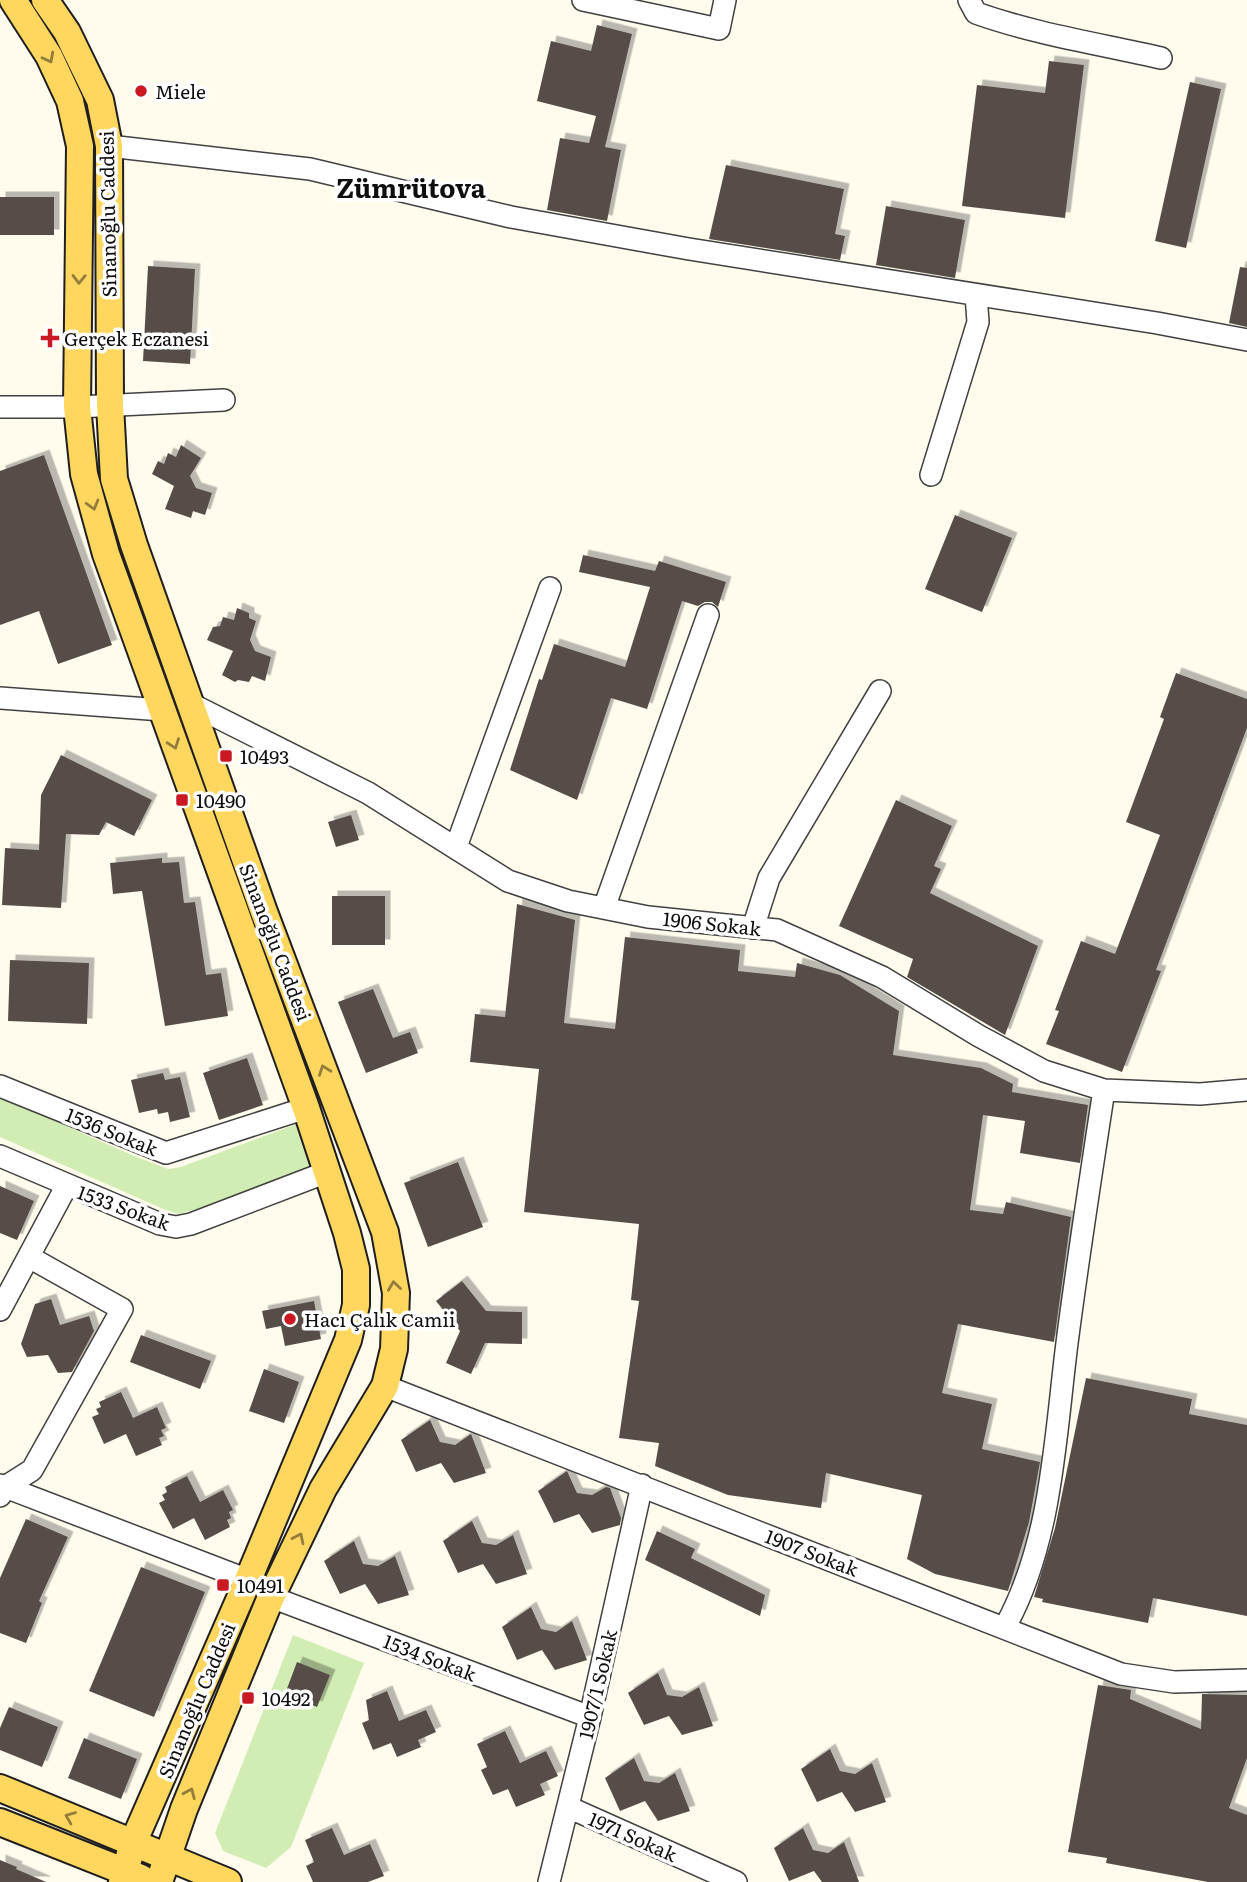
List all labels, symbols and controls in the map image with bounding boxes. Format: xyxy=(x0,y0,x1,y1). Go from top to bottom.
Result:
one-way arrow xyxy=(41,50,54,63)
place label: Miele xyxy=(155,77,206,105)
marker: Miele xyxy=(133,83,149,99)
street label: Si̇nanoğlu Caddesi xyxy=(92,130,122,298)
district label: Zümrütova xyxy=(336,167,486,206)
one-way arrow xyxy=(71,275,87,285)
place label: Gerçek Eczanesi xyxy=(64,324,209,352)
marker: Gerçek Eczanesi xyxy=(42,330,58,346)
one-way arrow xyxy=(84,499,99,511)
one-way arrow xyxy=(166,737,180,749)
place label: 10493 xyxy=(240,742,289,770)
marker: 10493 xyxy=(218,748,234,764)
place label: 10490 xyxy=(196,786,246,814)
marker: 10490 xyxy=(174,792,190,808)
street label: Si̇nanoğlu Caddesi xyxy=(233,859,319,1025)
street label: 1906 Sokak xyxy=(662,904,763,942)
one-way arrow xyxy=(319,1065,333,1077)
street label: 1536 Sokak xyxy=(62,1100,163,1162)
street label: 1533 Sokak xyxy=(74,1177,175,1237)
one-way arrow xyxy=(387,1280,402,1292)
place label: Hacı Çalık Camii xyxy=(304,1305,455,1333)
marker: Hacı Çalık Camii xyxy=(282,1311,298,1327)
street label: 1907 Sokak xyxy=(761,1521,863,1583)
one-way arrow xyxy=(290,1533,304,1546)
place label: 10491 xyxy=(237,1571,284,1599)
marker: 10491 xyxy=(215,1577,231,1593)
street label: Si̇nanoğlu Caddesi xyxy=(151,1618,241,1782)
street label: 1534 Sokak xyxy=(379,1626,481,1688)
street label: 1907/1 Sokak xyxy=(571,1626,623,1742)
place label: 10492 xyxy=(262,1684,310,1712)
marker: 10492 xyxy=(240,1690,256,1706)
one-way arrow xyxy=(182,1787,196,1799)
street label: 1971 Sokak xyxy=(584,1804,682,1868)
one-way arrow xyxy=(65,1811,78,1825)

